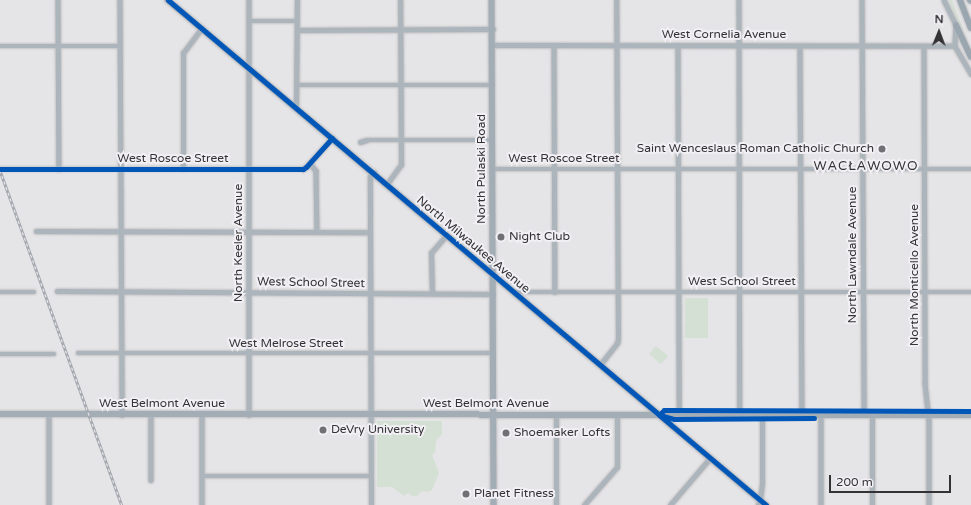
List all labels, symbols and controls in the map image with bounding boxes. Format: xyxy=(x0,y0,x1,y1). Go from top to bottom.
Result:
north arrow xyxy=(919,12,959,52)
text: N xyxy=(935,13,944,26)
street label: West Cornelia Avenue xyxy=(662,28,786,42)
street label: North Pulaski Road xyxy=(475,114,489,224)
place label: Saint Wenceslaus Roman Catholic Church xyxy=(637,142,874,156)
marker: Saint Wenceslaus Roman Catholic Church xyxy=(877,144,887,154)
street label: West Roscoe Street xyxy=(117,152,229,166)
street label: West Roscoe Street xyxy=(508,152,620,166)
district label: WACŁAWOWO xyxy=(813,158,919,174)
street label: North Keeler Avenue xyxy=(232,184,246,302)
street label: North Lawndale Avenue xyxy=(846,187,860,323)
street label: North Milwaukee Avenue xyxy=(413,193,533,297)
street label: North Monticello Avenue xyxy=(908,204,922,346)
place label: Night Club xyxy=(509,230,570,244)
marker: Night Club xyxy=(496,232,506,242)
street label: West School Street xyxy=(257,275,365,291)
street label: West School Street xyxy=(688,275,796,289)
street label: West Melrose Street xyxy=(229,337,343,351)
street label: West Belmont Avenue xyxy=(99,397,225,411)
street label: West Belmont Avenue xyxy=(423,397,549,411)
place label: DeVry University xyxy=(331,423,424,437)
marker: DeVry University xyxy=(318,425,328,435)
place label: Shoemaker Lofts xyxy=(514,426,610,440)
marker: Shoemaker Lofts xyxy=(501,428,511,438)
scale bar xyxy=(831,467,953,493)
text: 200 m xyxy=(836,475,873,489)
place label: Planet Fitness xyxy=(474,487,554,501)
marker: Planet Fitness xyxy=(461,489,471,499)

